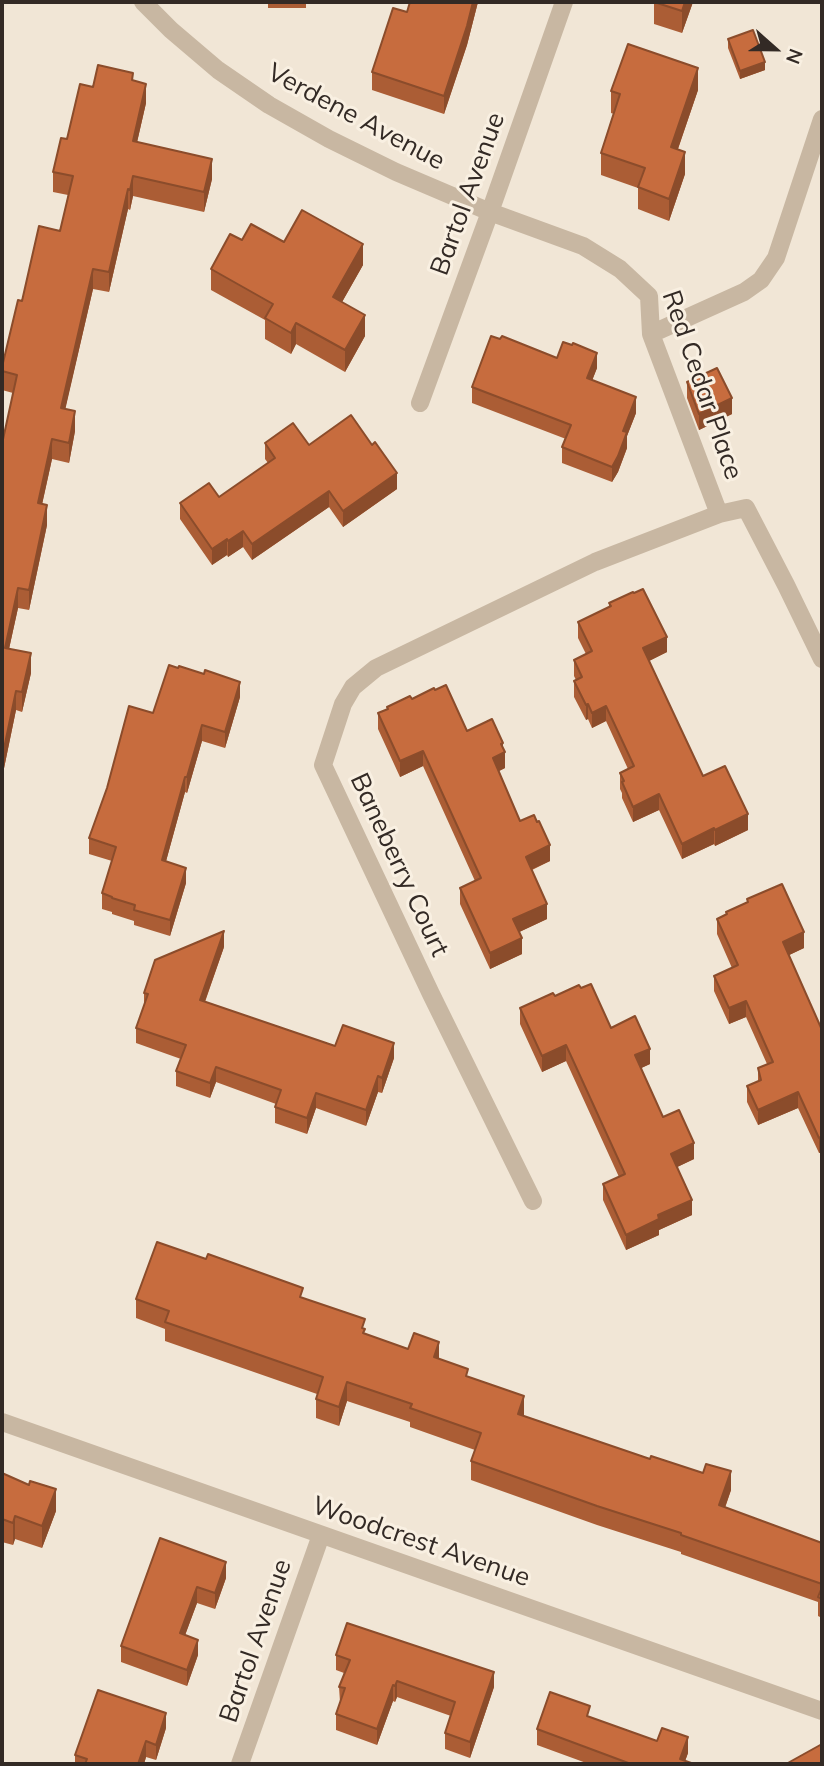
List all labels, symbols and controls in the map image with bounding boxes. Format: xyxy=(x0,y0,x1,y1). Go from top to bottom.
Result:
north arrow xyxy=(740,14,810,84)
text: N xyxy=(781,46,808,68)
street label: Verdene Avenue xyxy=(262,57,450,177)
street label: Bartol Avenue xyxy=(424,108,512,280)
street label: Red Cedar Place xyxy=(655,286,749,484)
street label: Baneberry Court xyxy=(343,768,455,962)
street label: Woodcrest Avenue xyxy=(308,1490,534,1594)
street label: Bartol Avenue xyxy=(213,1555,299,1727)

